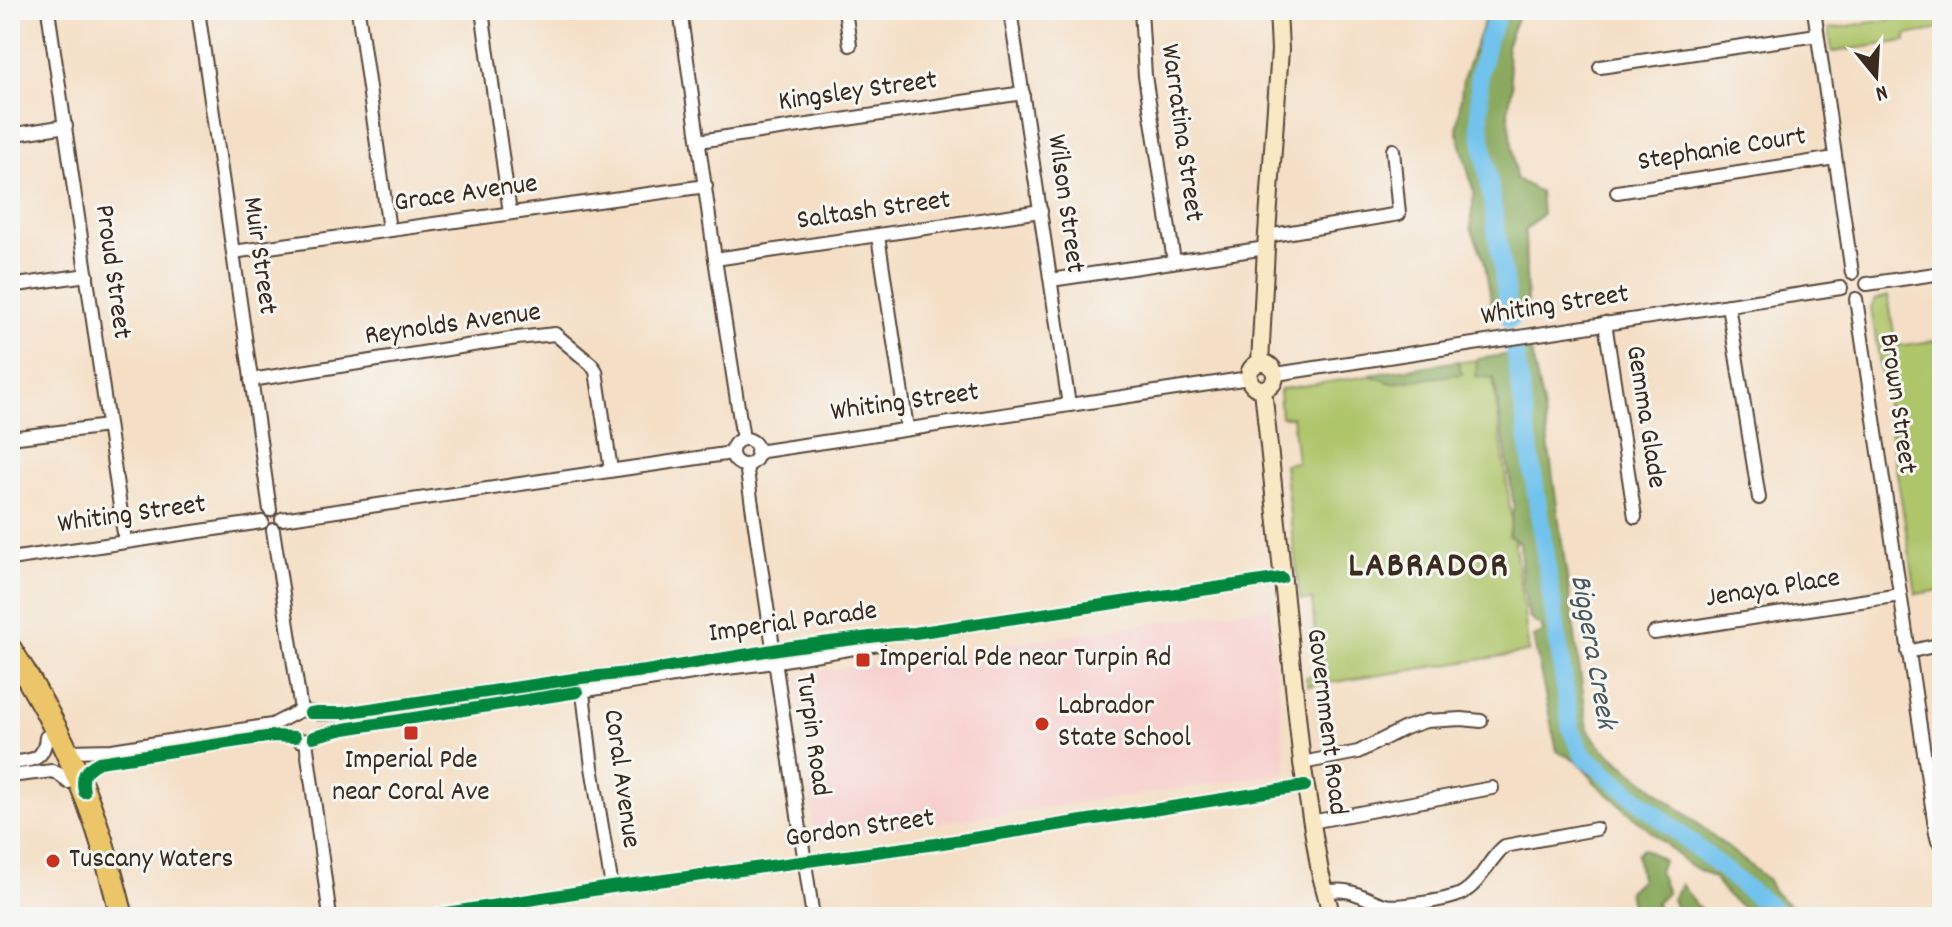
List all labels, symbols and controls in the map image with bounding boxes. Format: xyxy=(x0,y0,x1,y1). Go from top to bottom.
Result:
north arrow xyxy=(1836,36,1916,116)
street label: Warratina Street xyxy=(1148,42,1212,224)
street label: Kingsley Street xyxy=(776,62,940,124)
text: N xyxy=(1871,75,1891,108)
street label: Stephanie Court xyxy=(1635,118,1809,184)
street label: Wilson Street xyxy=(1034,132,1094,276)
street label: Grace Avenue xyxy=(392,165,540,225)
street label: Saltash Street xyxy=(795,181,953,243)
street label: Muir Street xyxy=(230,195,286,317)
street label: Proud Street xyxy=(82,202,140,342)
street label: Whiting Street xyxy=(1478,276,1632,338)
street label: Reynolds Avenue xyxy=(362,294,544,358)
street label: Brown Street xyxy=(1866,331,1926,477)
street label: Gemma Glade xyxy=(1613,343,1675,491)
street label: Whiting Street xyxy=(828,374,982,434)
street label: Whiting Street xyxy=(55,486,209,546)
district label: LABRADOR xyxy=(1348,542,1510,594)
street label: Jenaya Place xyxy=(1703,560,1843,620)
water label: Biggera Creek xyxy=(1556,571,1626,735)
street label: Imperial Parade xyxy=(706,592,880,656)
street label: Government Road xyxy=(1294,626,1356,818)
place label: Imperial Pde near Turpin Rd xyxy=(879,640,1171,680)
marker: Imperial Pde near Turpin Rd xyxy=(854,651,872,669)
street label: Turpin Road xyxy=(783,671,839,799)
place label: Labrador State School xyxy=(1058,688,1191,760)
street label: Coral Avenue xyxy=(590,707,650,851)
marker: Labrador State School xyxy=(1033,715,1051,733)
marker: Imperial Pde near Coral Ave xyxy=(402,724,420,742)
place label: Imperial Pde near Coral Ave xyxy=(332,742,490,814)
street label: Gordon Street xyxy=(783,800,937,860)
place label: Tuscany Waters xyxy=(69,841,233,881)
marker: Tuscany Waters xyxy=(44,852,62,870)

